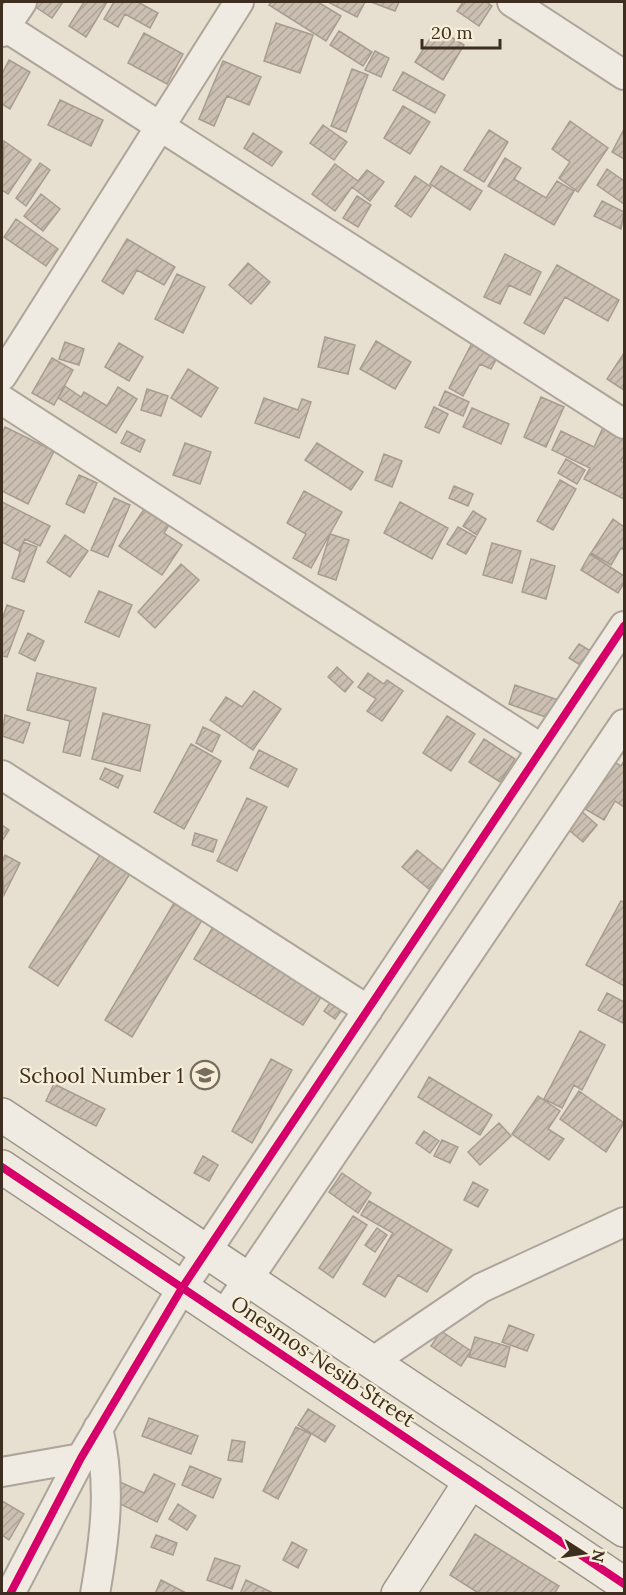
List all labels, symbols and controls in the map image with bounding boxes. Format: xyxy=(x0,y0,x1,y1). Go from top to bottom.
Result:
scale bar xyxy=(422,12,500,50)
text: 20 m xyxy=(431,21,473,44)
school or university icon: School Number 1 xyxy=(189,1059,221,1091)
place label: School Number 1 xyxy=(19,1062,184,1089)
street label: Onesmos Nesib Street xyxy=(226,1289,421,1433)
north arrow xyxy=(554,1523,614,1583)
text: N xyxy=(588,1548,610,1564)

